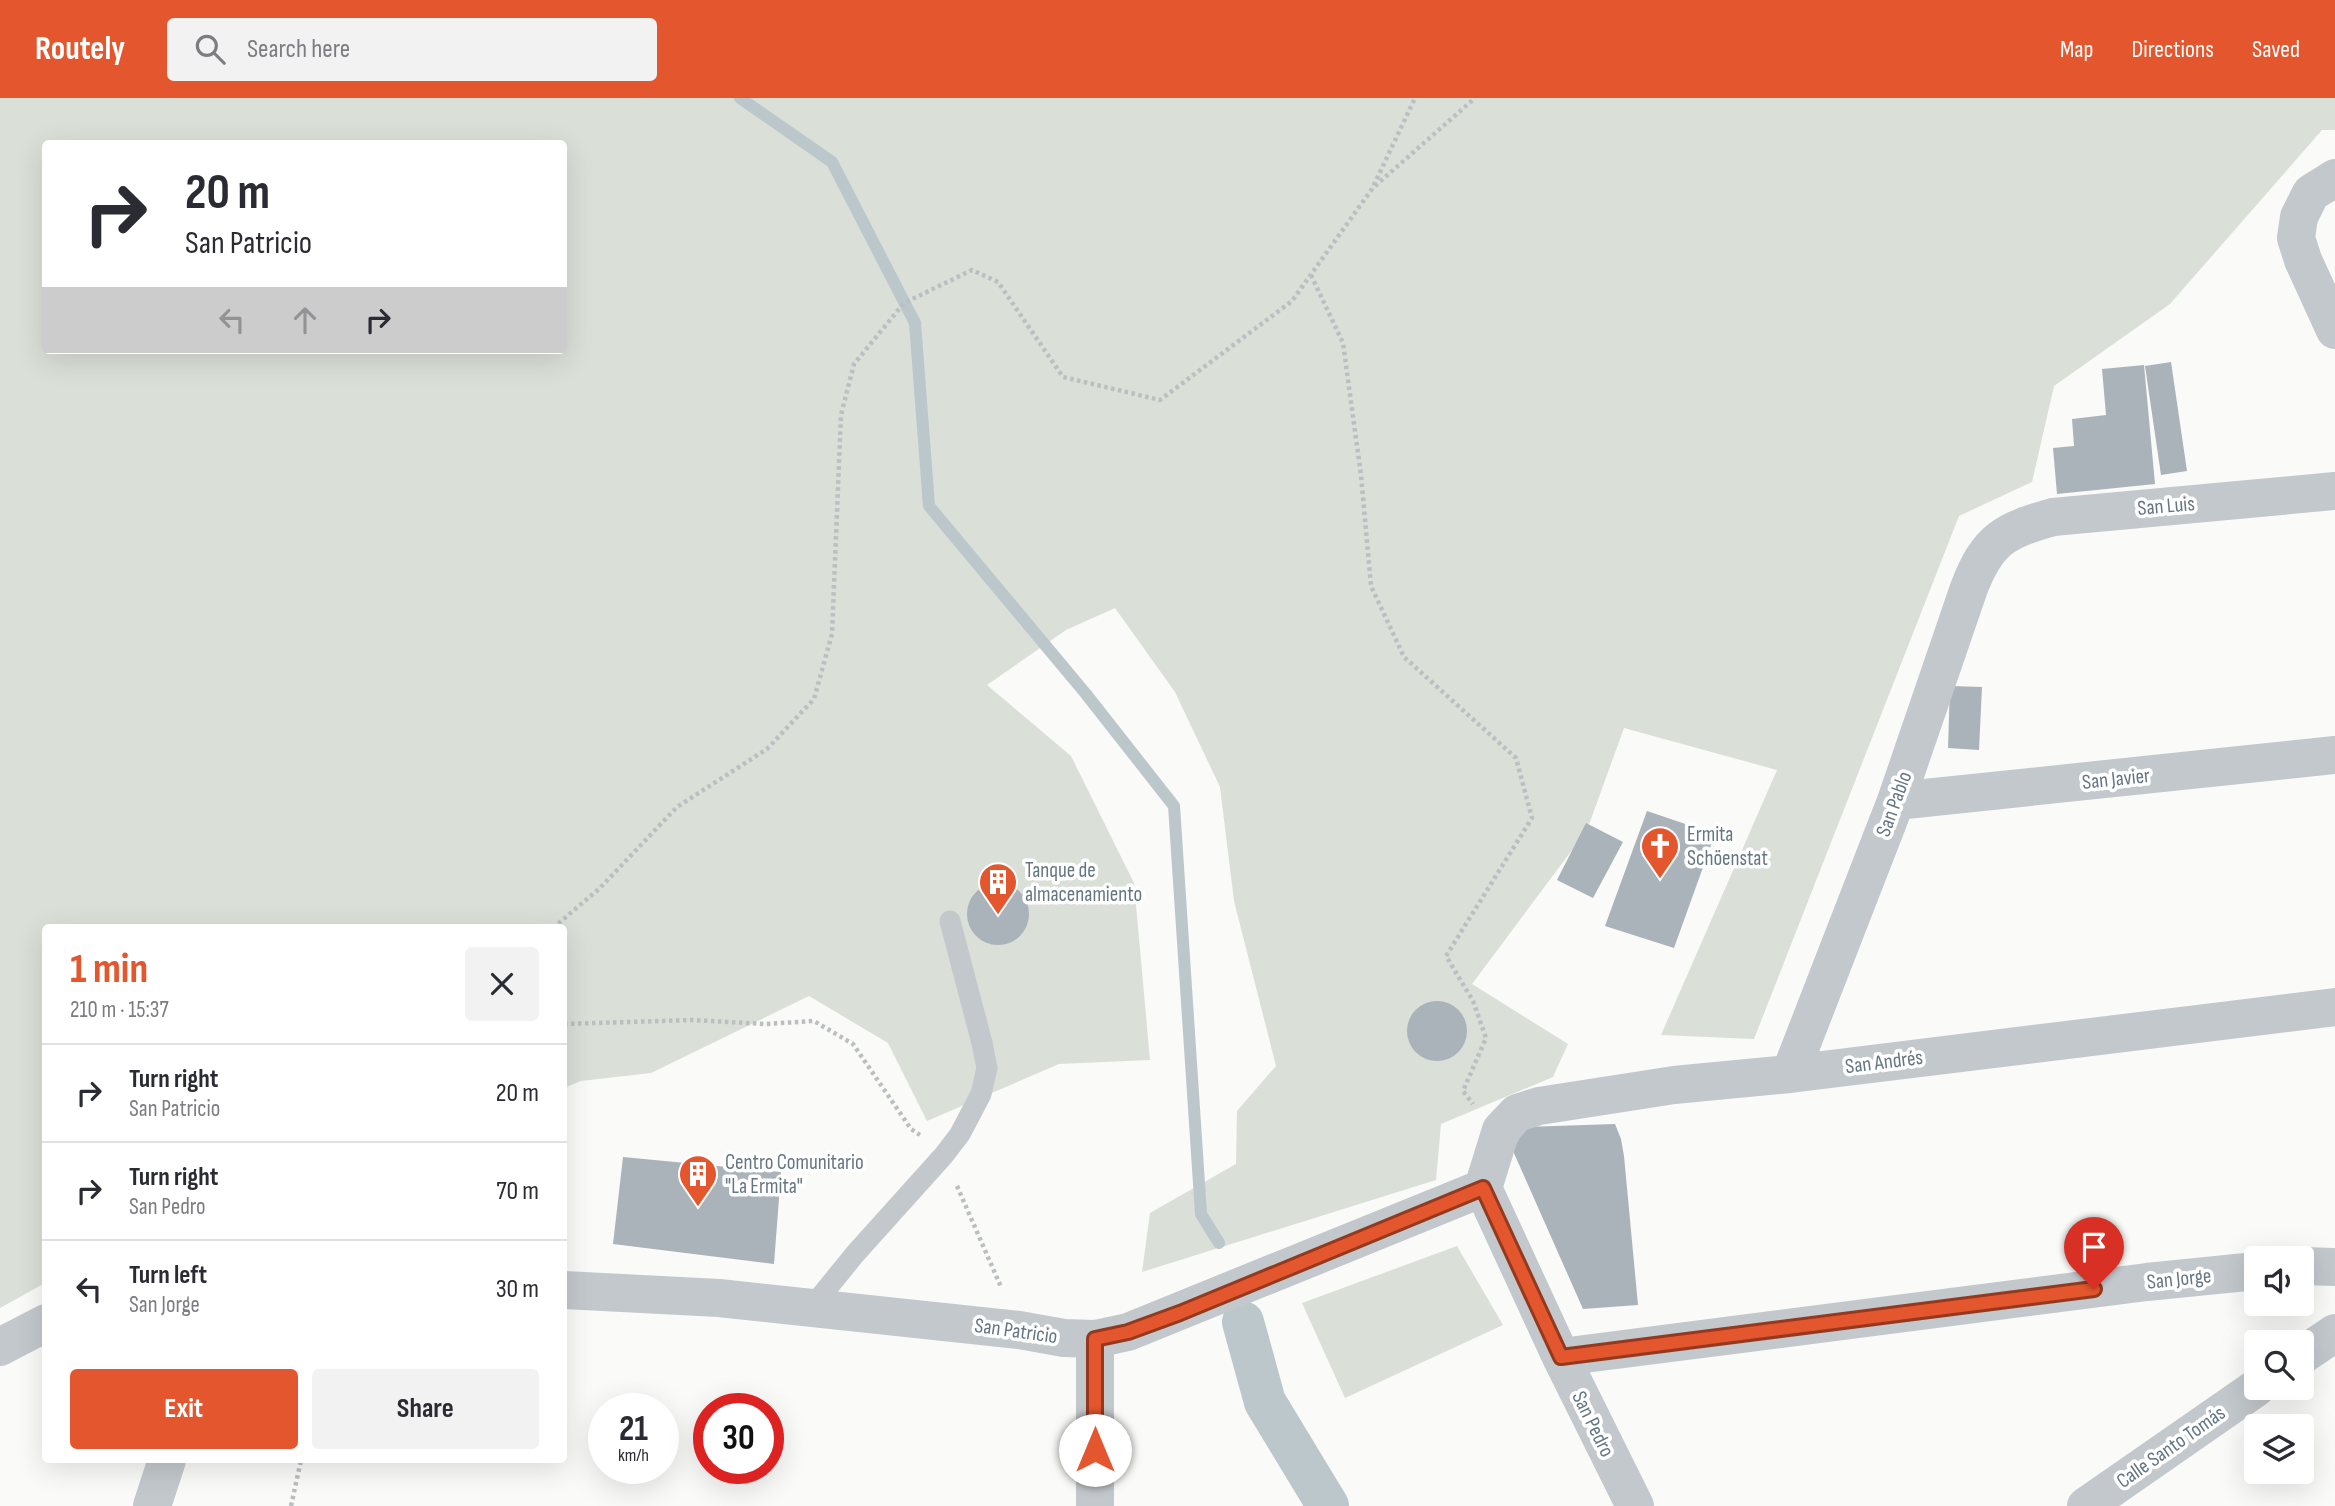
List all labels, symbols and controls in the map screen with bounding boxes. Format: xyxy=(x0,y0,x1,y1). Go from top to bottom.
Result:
search box xyxy=(167,18,657,81)
text: Routely xyxy=(35,29,125,69)
icon: search xyxy=(191,30,229,68)
text: Search here xyxy=(247,34,350,65)
text: Map xyxy=(2060,35,2093,64)
text: Directions xyxy=(2131,35,2214,64)
text: Saved xyxy=(2252,35,2300,64)
text: 20 m xyxy=(185,164,270,223)
icon: right xyxy=(70,168,161,259)
text: San Patricio xyxy=(185,224,312,263)
icon: left xyxy=(213,301,251,339)
icon: ahead xyxy=(286,301,324,339)
icon: right xyxy=(359,301,397,339)
street label: San Luis xyxy=(2136,491,2196,521)
street label: San Javier xyxy=(2081,763,2151,795)
street label: San Pablo xyxy=(1871,768,1917,840)
place label: Ermita Schöenstat xyxy=(1687,822,1768,871)
church icon: Ermita Schöenstat xyxy=(1639,825,1681,880)
place label: Tanque de almacenamiento xyxy=(1025,858,1142,907)
building icon: Tanque de almacenamiento xyxy=(977,861,1019,916)
text: 1 min xyxy=(70,944,148,995)
button: close xyxy=(465,947,539,1021)
text: 210 m · 15:37 xyxy=(70,996,169,1024)
street label: San Andrés xyxy=(1844,1045,1924,1079)
text: Turn right xyxy=(129,1064,218,1095)
icon: right xyxy=(70,1074,108,1112)
text: 20 m xyxy=(496,1078,539,1109)
text: San Patricio xyxy=(129,1095,220,1123)
place label: Centro Comunitario "La Ermita" xyxy=(725,1150,864,1199)
building icon: Centro Comunitario "La Ermita" xyxy=(677,1153,719,1208)
text: Turn right xyxy=(129,1162,218,1193)
icon: right xyxy=(70,1172,108,1210)
text: 70 m xyxy=(496,1176,539,1207)
text: San Pedro xyxy=(129,1193,206,1221)
pin xyxy=(2064,1217,2124,1289)
icon: arrive xyxy=(2075,1228,2113,1266)
map controls xyxy=(2244,1246,2314,1484)
button: sound xyxy=(2244,1246,2314,1316)
text: Turn left xyxy=(129,1260,207,1291)
street label: San Jorge xyxy=(2146,1263,2212,1295)
icon: left xyxy=(70,1270,108,1308)
text: 30 m xyxy=(496,1274,539,1305)
text: San Jorge xyxy=(129,1291,200,1319)
street label: San Patricio xyxy=(973,1313,1059,1349)
button: search xyxy=(2244,1330,2314,1400)
button: Exit xyxy=(70,1369,298,1449)
button: Share xyxy=(312,1369,539,1449)
street label: San Pedro xyxy=(1566,1387,1620,1461)
speed limit sign: 30 xyxy=(693,1393,784,1484)
street label: Calle Santo Tomás xyxy=(2112,1400,2230,1494)
text: 21 xyxy=(619,1408,648,1451)
position arrow xyxy=(1058,1413,1132,1487)
button: layers xyxy=(2244,1414,2314,1484)
text: km/h xyxy=(618,1445,649,1466)

